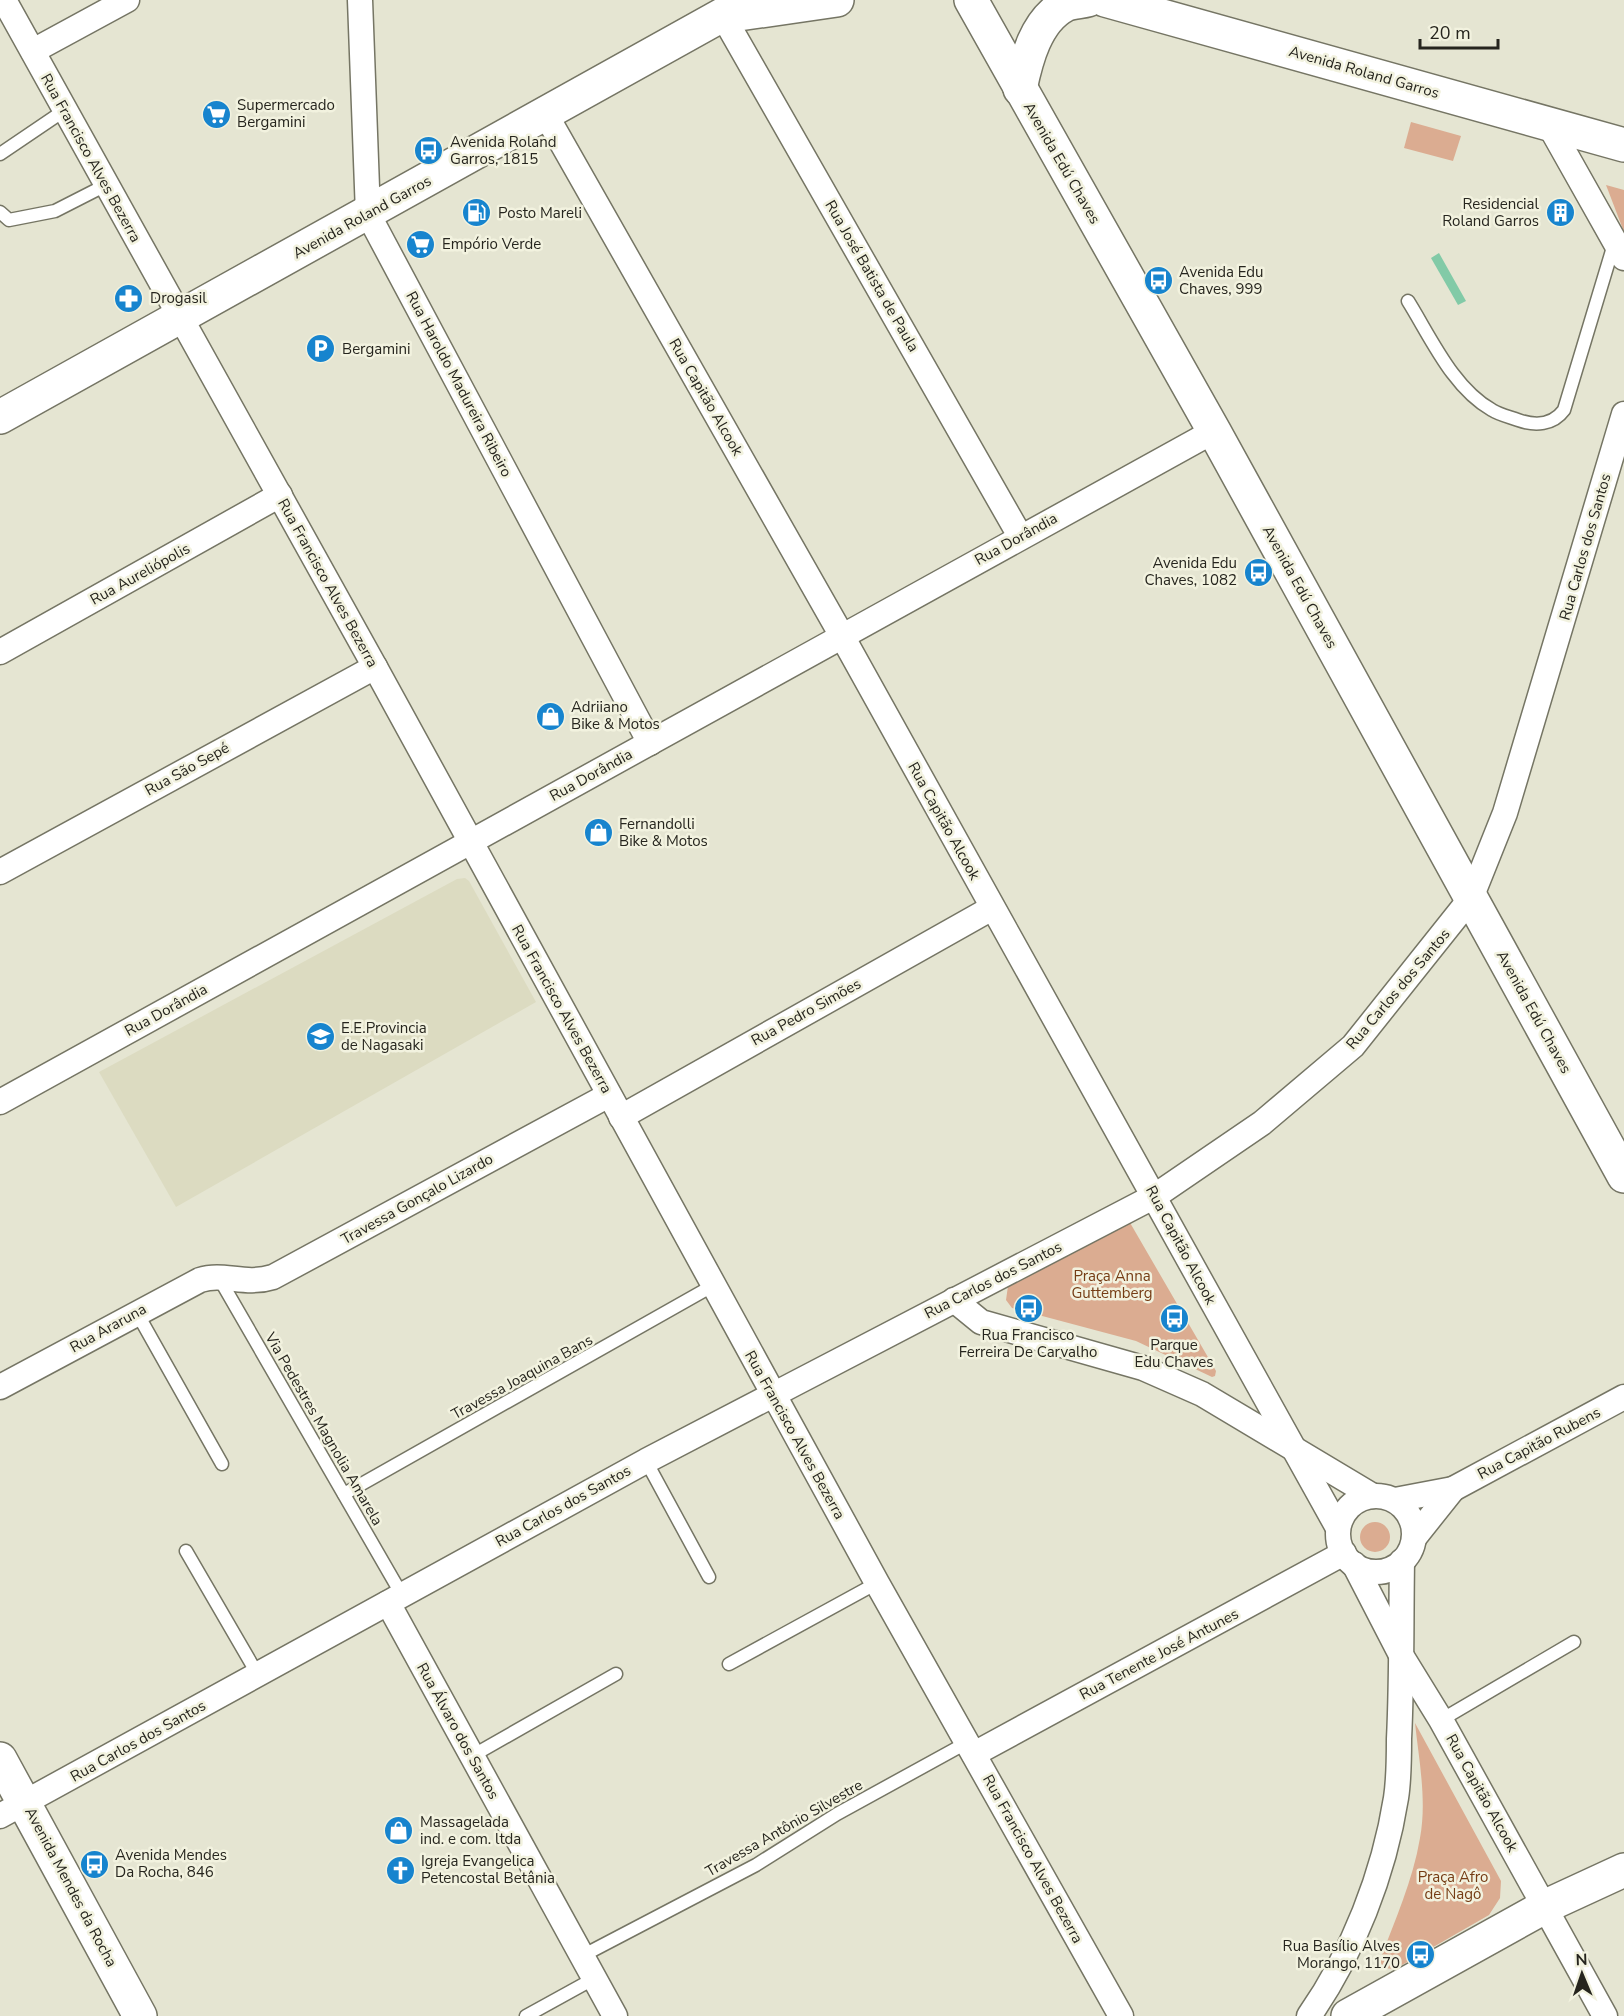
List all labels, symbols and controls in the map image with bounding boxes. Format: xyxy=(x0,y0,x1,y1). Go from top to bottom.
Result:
scale bar xyxy=(1420,12,1498,50)
text: 20 m xyxy=(1429,21,1471,45)
street label: Avenida Roland Garros xyxy=(1287,41,1441,103)
street label: Rua Francisco Alves Bezerra xyxy=(36,70,146,246)
place label: Supermercado Bergamini xyxy=(237,95,335,132)
supermarket icon: Supermercado Bergamini xyxy=(200,98,232,130)
street label: Avenida Edú Chaves xyxy=(1019,98,1105,228)
place label: Avenida Roland Garros, 1815 xyxy=(450,132,557,169)
bus stop icon: Avenida Roland Garros, 1815 xyxy=(413,135,445,167)
street label: Avenida Roland Garros xyxy=(289,171,435,263)
place label: Residencial Roland Garros xyxy=(1442,194,1540,231)
fuel station icon: Posto Mareli xyxy=(461,197,493,229)
street label: Rua José Batista de Paula xyxy=(820,197,924,355)
building icon: Residencial Roland Garros xyxy=(1544,197,1576,229)
place label: Posto Mareli xyxy=(498,203,582,223)
supermarket icon: Empório Verde xyxy=(405,228,437,260)
place label: Empório Verde xyxy=(442,234,541,254)
place label: Avenida Edu Chaves, 999 xyxy=(1179,262,1264,299)
bus stop icon: Avenida Edu Chaves, 999 xyxy=(1142,265,1174,297)
pharmacy icon: Drogasil xyxy=(113,282,145,314)
place label: Drogasil xyxy=(150,288,207,308)
street label: Rua Haroldo Madureira Ribeiro xyxy=(401,288,517,480)
parking icon: Bergamini xyxy=(305,333,337,365)
street label: Rua Capitão Alcook xyxy=(664,335,748,460)
place label: Bergamini xyxy=(342,339,410,359)
street label: Rua Carlos dos Santos xyxy=(1554,471,1616,623)
street label: Rua Francisco Alves Bezerra xyxy=(273,495,383,671)
street label: Rua Dorândia xyxy=(971,508,1061,570)
street label: Avenida Edú Chaves xyxy=(1258,522,1342,652)
street label: Rua Aureliópolis xyxy=(86,538,194,610)
place label: Avenida Edu Chaves, 1082 xyxy=(1144,553,1237,590)
bus stop icon: Avenida Edu Chaves, 1082 xyxy=(1242,556,1274,588)
place label: Adriiano Bike & Motos xyxy=(571,697,660,734)
shop icon: Adriiano Bike & Motos xyxy=(534,700,566,732)
street label: Rua São Sepé xyxy=(141,738,233,800)
street label: Rua Dorândia xyxy=(546,744,636,806)
street label: Rua Capitão Alcook xyxy=(903,758,985,884)
place label: Fernandolli Bike & Motos xyxy=(619,814,708,851)
shop icon: Fernandolli Bike & Motos xyxy=(582,817,614,849)
street label: Rua Francisco Alves Bezerra xyxy=(507,921,617,1097)
street label: Rua Carlos dos Santos xyxy=(1342,924,1454,1054)
street label: Avenida Edú Chaves xyxy=(1492,947,1576,1077)
street label: Rua Pedro Simões xyxy=(747,974,865,1050)
street label: Rua Dorândia xyxy=(121,979,211,1041)
place label: E.E.Provincia de Nagasaki xyxy=(341,1018,427,1055)
school or university icon: E.E.Provincia de Nagasaki xyxy=(304,1021,336,1053)
street label: Travessa Gonçalo Lizardo xyxy=(337,1149,497,1249)
street label: Rua Capitão Alcook xyxy=(1141,1182,1221,1308)
street label: Rua Carlos dos Santos xyxy=(921,1237,1065,1323)
park label: Praça Anna Guttemberg xyxy=(1071,1266,1153,1303)
bus stop icon: Rua Francisco Ferreira De Carvalho xyxy=(1012,1292,1044,1324)
street label: Rua Araruna xyxy=(66,1299,150,1357)
bus stop icon: Parque Edu Chaves xyxy=(1158,1302,1190,1334)
place label: Rua Francisco Ferreira De Carvalho xyxy=(959,1325,1097,1362)
street label: Via Pedestres Magnolia Amarela xyxy=(260,1328,388,1529)
street label: Travessa Joaquina Bans xyxy=(448,1330,596,1424)
place label: Parque Edu Chaves xyxy=(1135,1335,1214,1372)
street label: Rua Francisco Alves Bezerra xyxy=(740,1347,850,1523)
street label: Rua Capitão Rubens xyxy=(1474,1402,1604,1484)
street label: Rua Carlos dos Santos xyxy=(492,1460,634,1552)
street label: Rua Tenente José Antunes xyxy=(1076,1604,1242,1704)
street label: Rua Álvaro dos Santos xyxy=(412,1659,504,1803)
street label: Rua Carlos dos Santos xyxy=(67,1695,209,1787)
street label: Rua Capitão Alcook xyxy=(1441,1730,1523,1856)
street label: Rua Francisco Alves Bezerra xyxy=(978,1771,1088,1947)
street label: Travessa Antônio Silvestre xyxy=(702,1775,866,1881)
street label: Avenida Mendes da Rocha xyxy=(20,1804,122,1970)
place label: Massagelada ind. e com. ltda xyxy=(420,1812,521,1849)
shop icon: Massagelada ind. e com. ltda xyxy=(383,1815,415,1847)
place label: Avenida Mendes Da Rocha, 846 xyxy=(115,1845,227,1882)
bus stop icon: Avenida Mendes Da Rocha, 846 xyxy=(78,1848,110,1880)
place label: Igreja Evangelica Petencostal Betânia xyxy=(421,1851,555,1888)
church icon: Igreja Evangelica Petencostal Betânia xyxy=(384,1854,416,1886)
park label: Praça Afro de Nagô xyxy=(1418,1867,1488,1904)
place label: Rua Basílio Alves Morango, 1170 xyxy=(1283,1936,1400,1973)
bus stop icon: Rua Basílio Alves Morango, 1170 xyxy=(1405,1939,1437,1971)
north arrow xyxy=(1552,1944,1612,2004)
text: N xyxy=(1575,1949,1588,1971)

